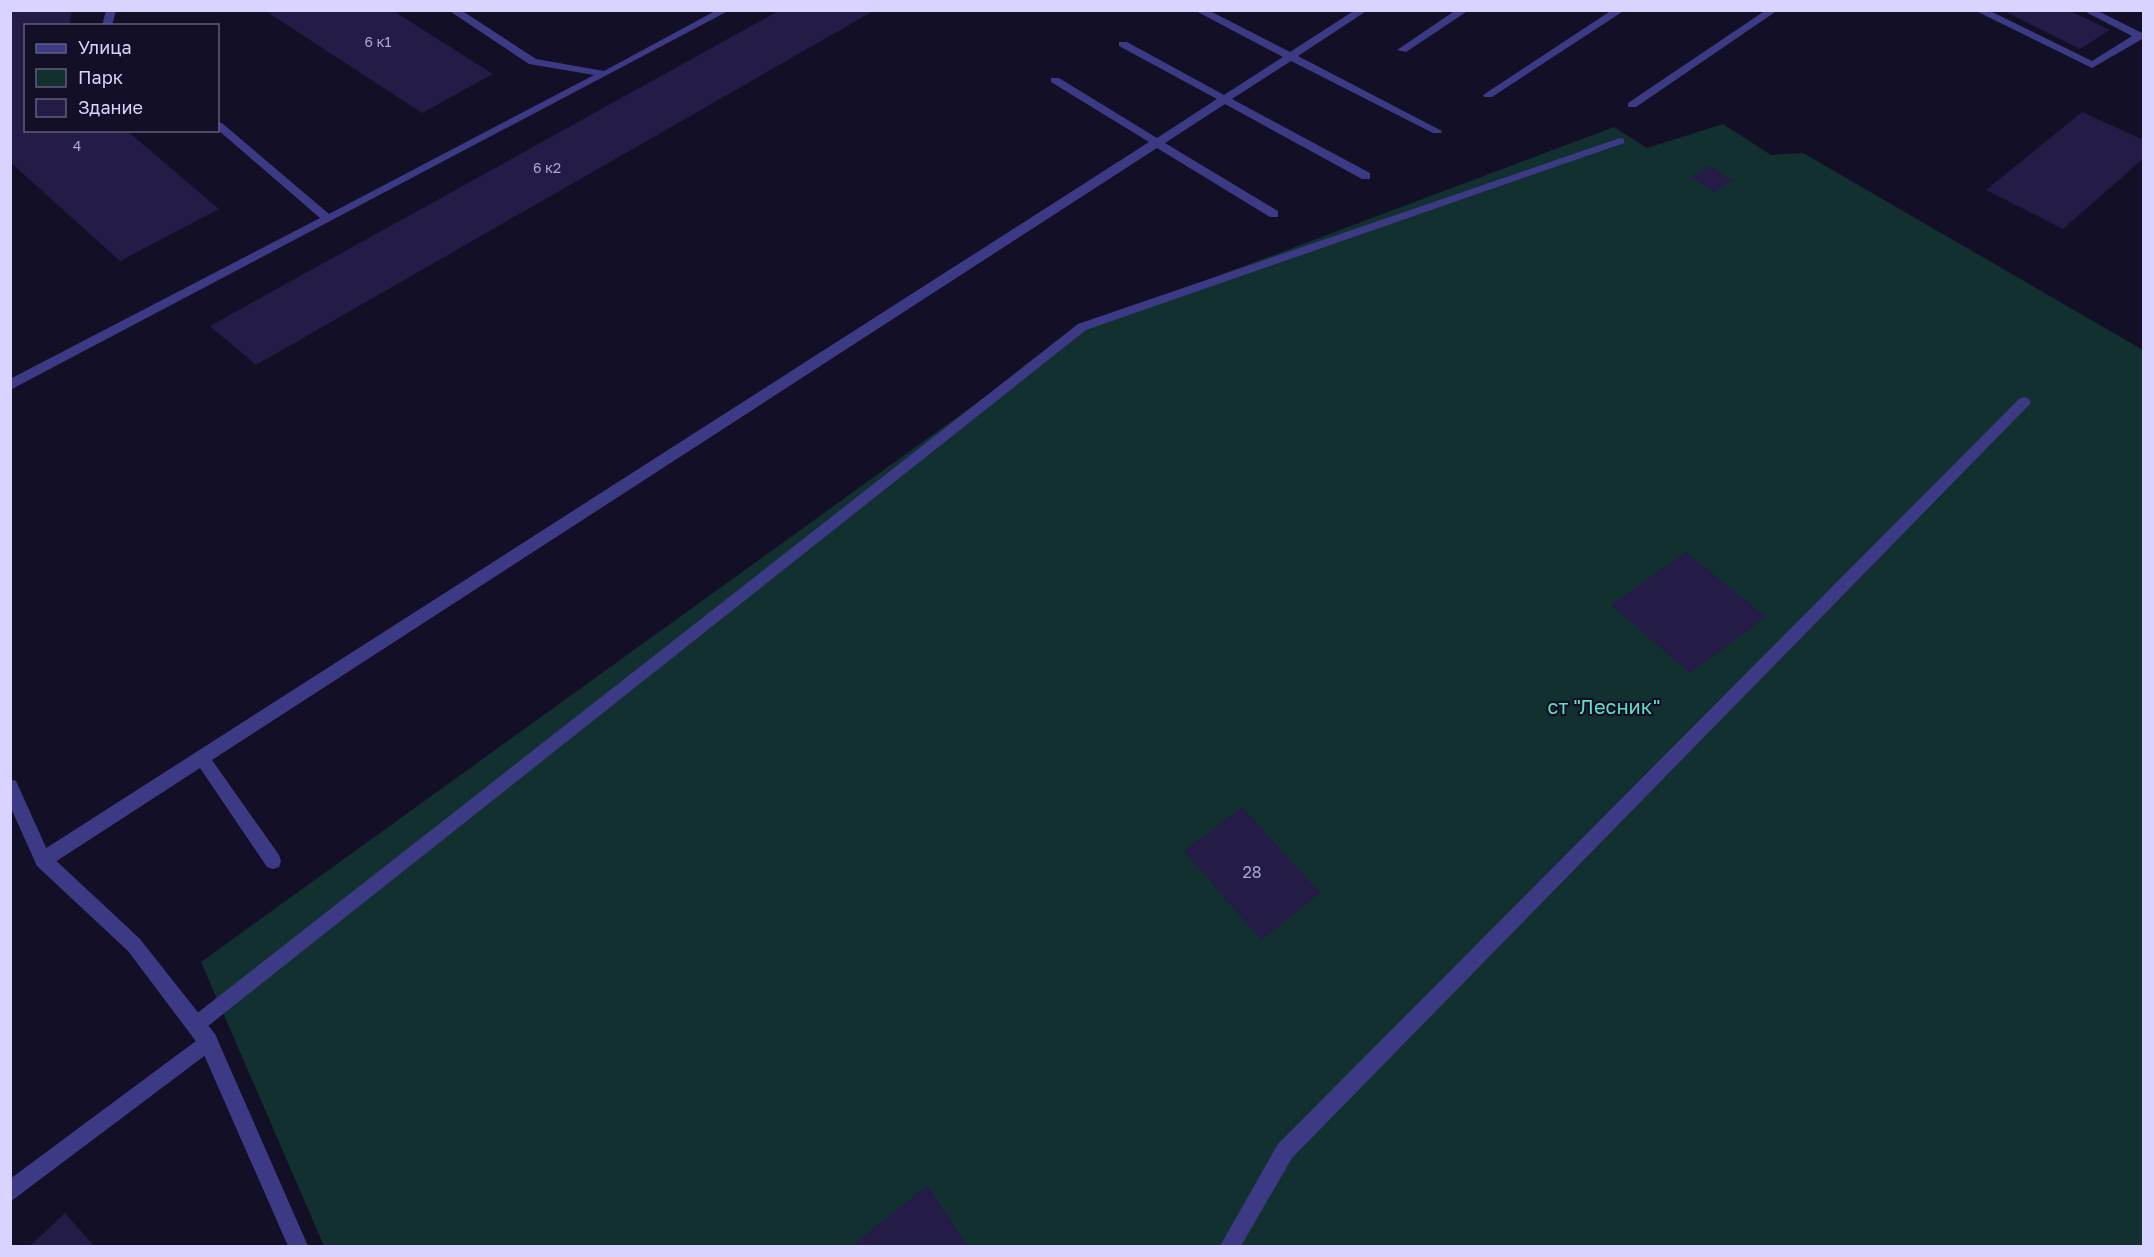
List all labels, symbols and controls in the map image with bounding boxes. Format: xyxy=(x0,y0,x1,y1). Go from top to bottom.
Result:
legend xyxy=(24,24,219,132)
house number: 6 к1 xyxy=(365,33,392,50)
text: Улица xyxy=(78,36,132,58)
text: Парк xyxy=(78,66,123,88)
text: Здание xyxy=(78,96,143,118)
house number: 4 xyxy=(73,137,81,154)
house number: 6 к2 xyxy=(533,159,561,176)
park label: ст "Лесник" xyxy=(1548,694,1661,718)
house number: 28 xyxy=(1242,862,1262,882)

